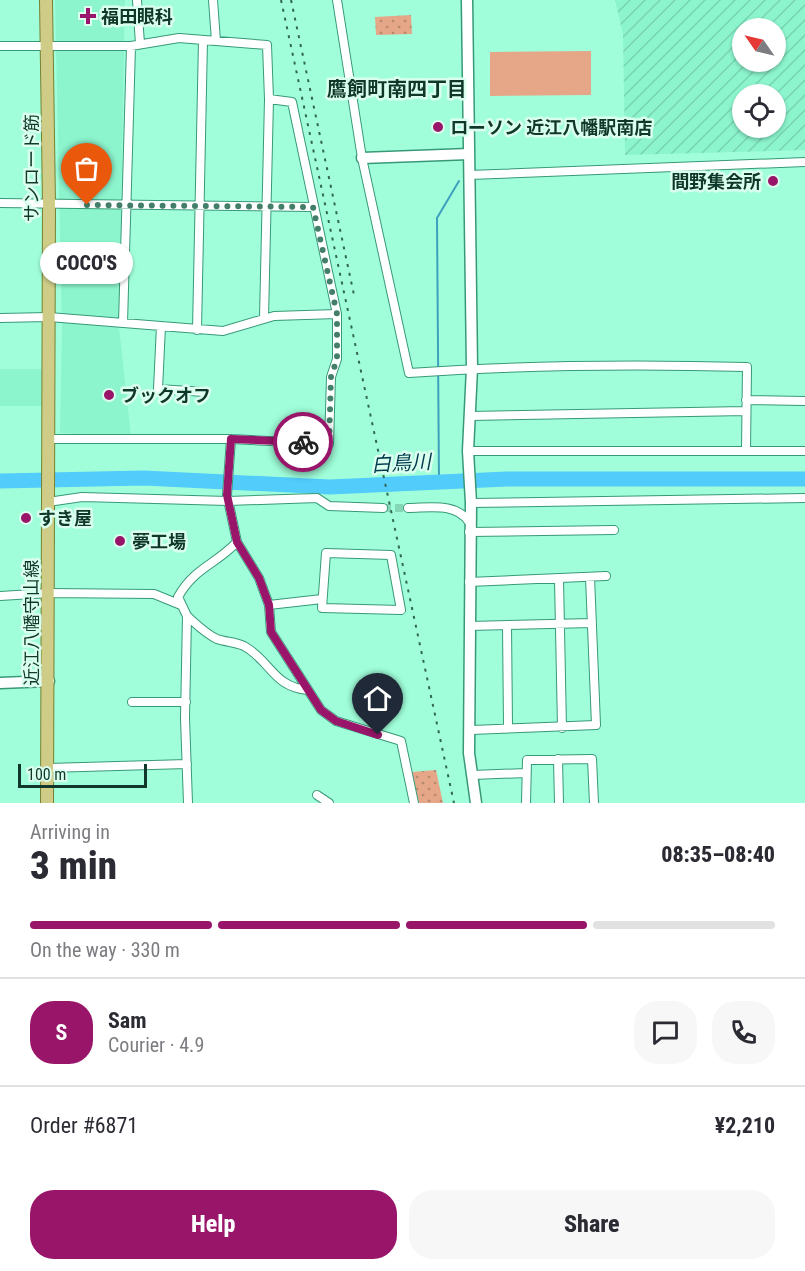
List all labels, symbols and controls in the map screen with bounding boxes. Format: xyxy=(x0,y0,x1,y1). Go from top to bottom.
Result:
place label: 福田眼科 xyxy=(101,6,173,27)
marker: 福田眼科 xyxy=(79,7,97,25)
north arrow xyxy=(732,18,786,72)
map controls xyxy=(732,18,786,138)
district label: 鷹飼町南四丁目 xyxy=(327,77,467,101)
button: locate xyxy=(732,84,786,138)
street label: サンロード筋 xyxy=(21,114,42,222)
place label: ローソン 近江八幡駅南店 xyxy=(450,117,652,138)
marker: ローソン 近江八幡駅南店 xyxy=(431,120,445,134)
pin xyxy=(61,143,112,205)
icon: bag xyxy=(70,152,103,185)
place label: 間野集会所 xyxy=(671,171,761,192)
marker: 間野集会所 xyxy=(766,174,780,188)
callout: COCO'S xyxy=(40,241,134,283)
text: COCO'S xyxy=(56,251,117,275)
place label: ブックオフ xyxy=(121,385,211,406)
marker: ブックオフ xyxy=(102,388,116,402)
courier xyxy=(273,412,333,472)
icon: bike xyxy=(287,426,320,459)
water label: 白鳥川 xyxy=(370,449,434,477)
place label: すき屋 xyxy=(38,508,92,529)
marker: すき屋 xyxy=(19,511,33,525)
place label: 夢工場 xyxy=(132,531,186,552)
marker: 夢工場 xyxy=(113,534,127,548)
street label: 近江八幡守山線 xyxy=(21,560,42,686)
pin xyxy=(352,673,403,735)
icon: home xyxy=(361,682,394,715)
scale bar xyxy=(18,761,147,788)
text: 100 m xyxy=(27,765,66,784)
text: Arriving in xyxy=(30,820,110,844)
text: 08:35–08:40 xyxy=(661,842,775,867)
text: 3 min xyxy=(30,843,117,889)
text: On the way · 330 m xyxy=(30,938,180,962)
button: chat xyxy=(634,1001,697,1064)
button: phone xyxy=(712,1001,775,1064)
text: Sam xyxy=(108,1008,147,1033)
text: S xyxy=(56,1020,67,1045)
text: Courier · 4.9 xyxy=(108,1033,204,1057)
text: Order #6871 xyxy=(30,1113,138,1138)
text: ¥2,210 xyxy=(715,1113,775,1138)
button: Help xyxy=(30,1190,397,1259)
button: Share xyxy=(409,1190,775,1259)

